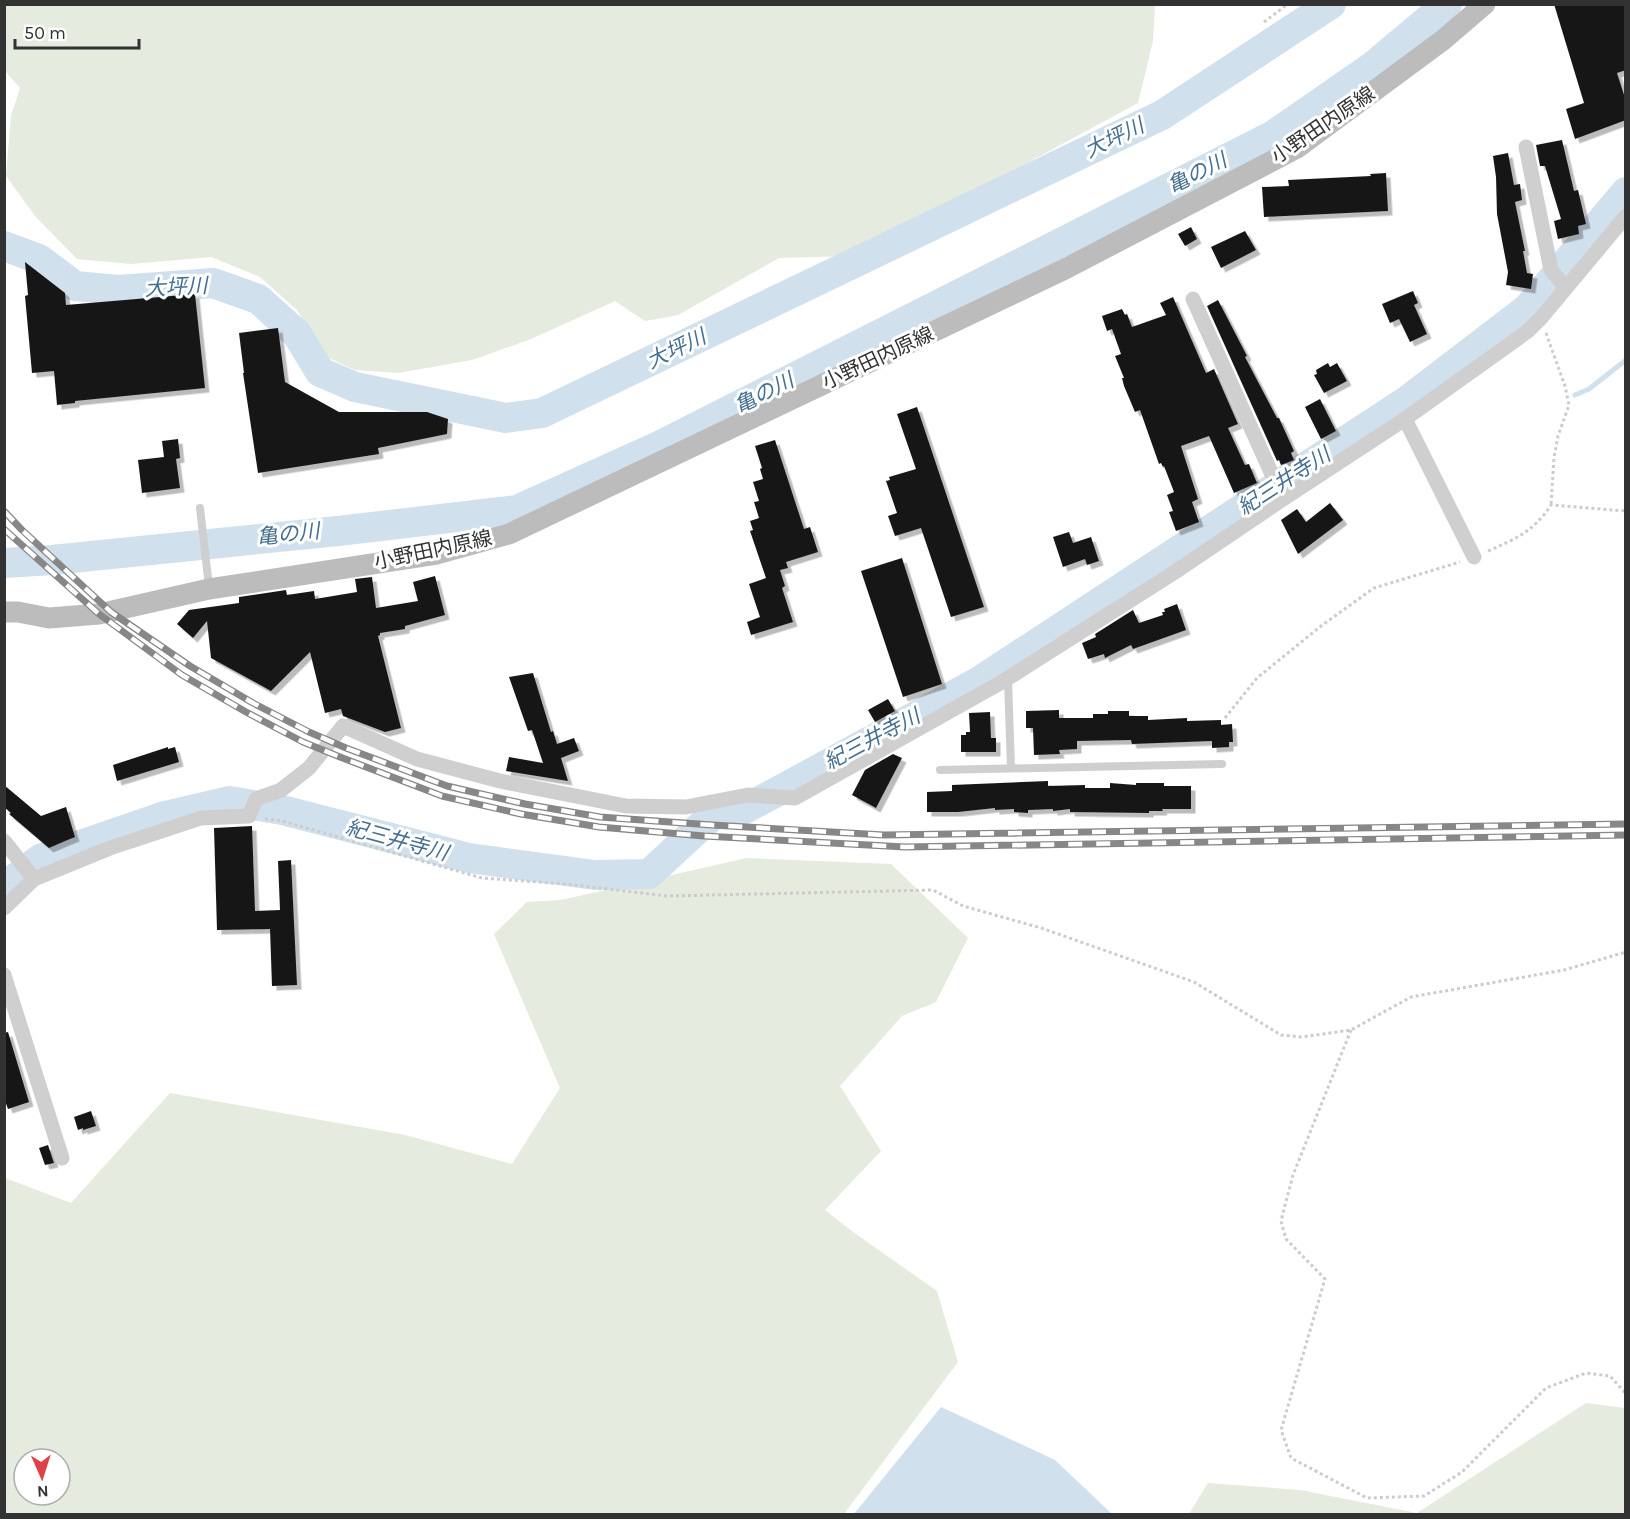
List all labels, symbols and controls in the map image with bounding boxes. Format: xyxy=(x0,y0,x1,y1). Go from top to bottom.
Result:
scale bar xyxy=(15,12,140,50)
text: 50 m xyxy=(24,22,66,44)
street label: 小野田内原線 xyxy=(1267,82,1379,168)
water label: 大坪川 xyxy=(1080,113,1149,163)
water label: 亀の川 xyxy=(1163,147,1232,198)
water label: 大坪川 xyxy=(144,273,210,301)
street label: 小野田内原線 xyxy=(819,322,937,394)
water label: 大坪川 xyxy=(642,324,711,374)
water label: 亀の川 xyxy=(730,367,799,418)
water label: 紀三井寺川 xyxy=(1233,441,1336,520)
water label: 亀の川 xyxy=(255,519,323,549)
street label: 小野田内原線 xyxy=(372,526,494,574)
water label: 紀三井寺川 xyxy=(820,703,926,774)
water label: 紀三井寺川 xyxy=(343,815,453,866)
north arrow xyxy=(12,1447,72,1507)
text: N xyxy=(37,1482,49,1501)

